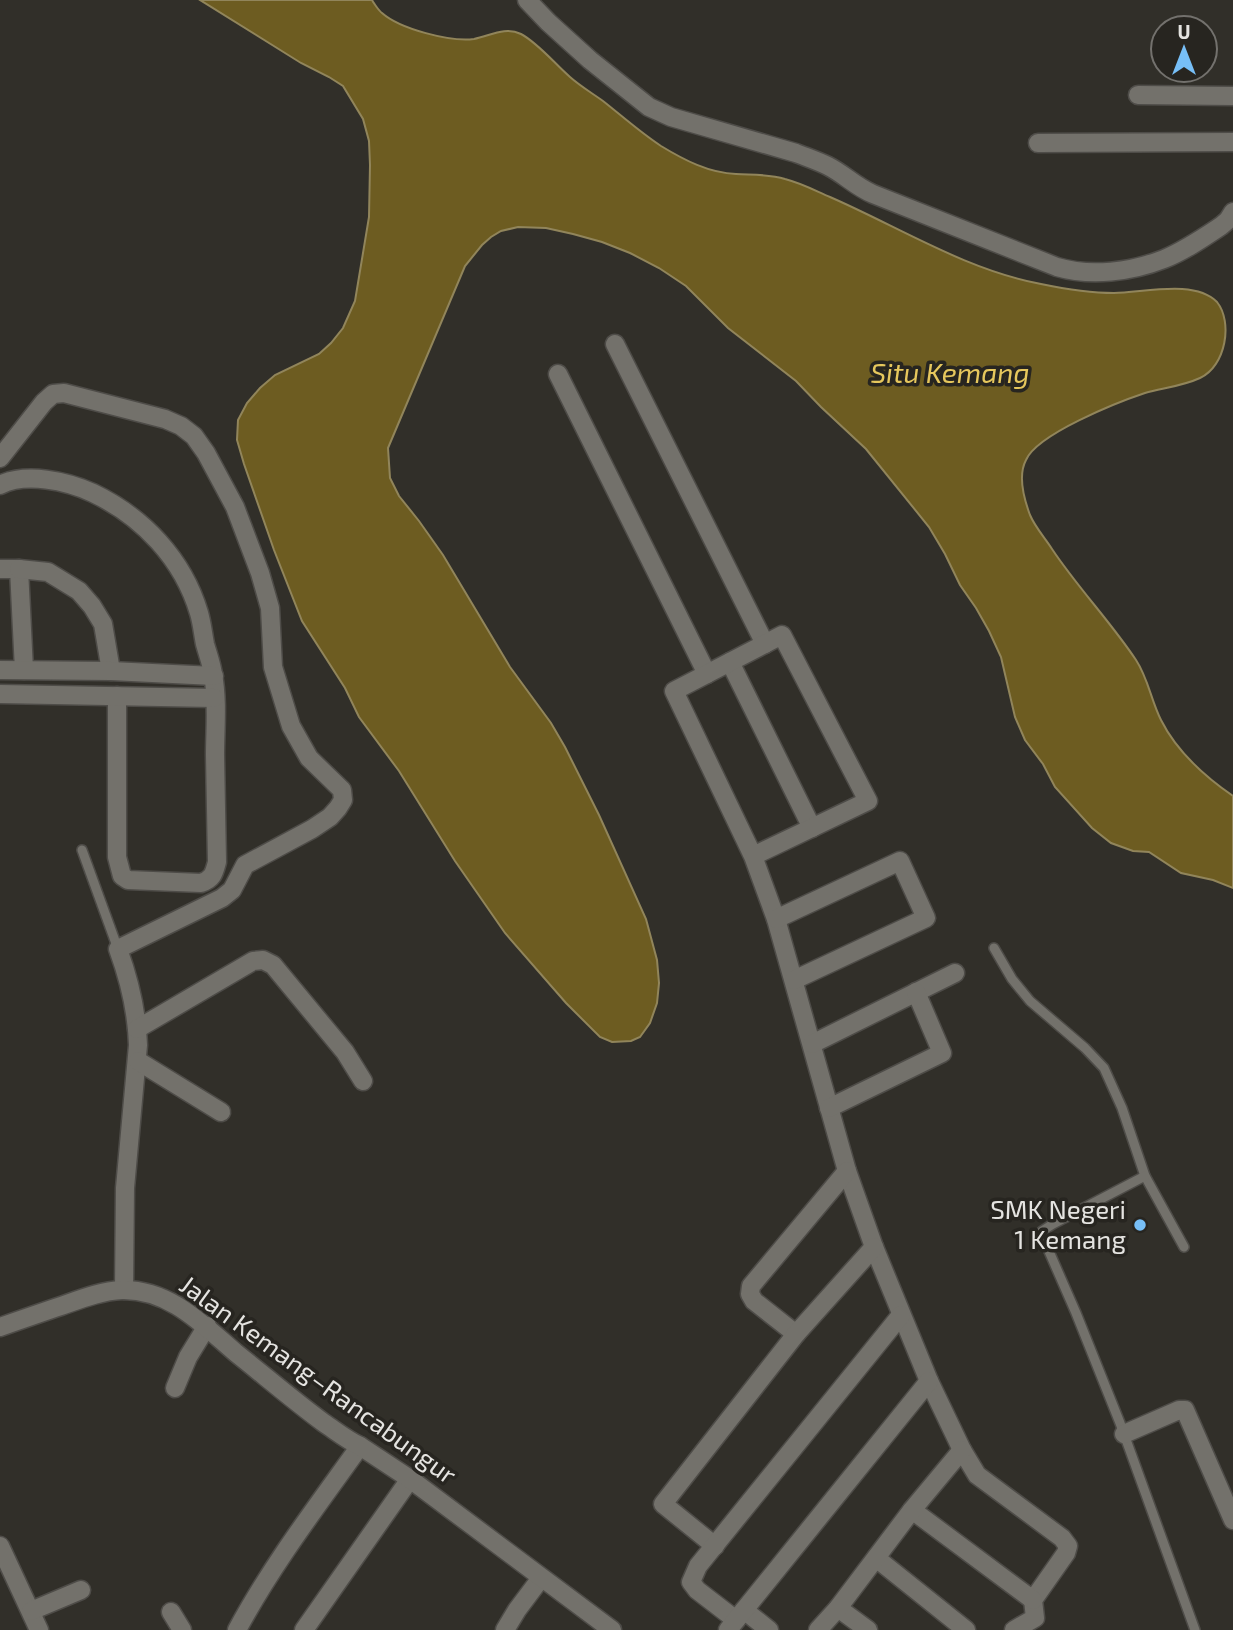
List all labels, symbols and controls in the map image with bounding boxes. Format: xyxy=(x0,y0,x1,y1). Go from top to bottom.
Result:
north arrow xyxy=(1149,14,1219,84)
text: U xyxy=(1177,20,1191,43)
water label: Situ Kemang xyxy=(870,355,1030,389)
place label: SMK Negeri 1 Kemang xyxy=(990,1193,1126,1254)
marker: SMK Negeri 1 Kemang xyxy=(1132,1217,1148,1233)
street label: Jalan Kemang–Rancabungur xyxy=(175,1268,463,1489)

